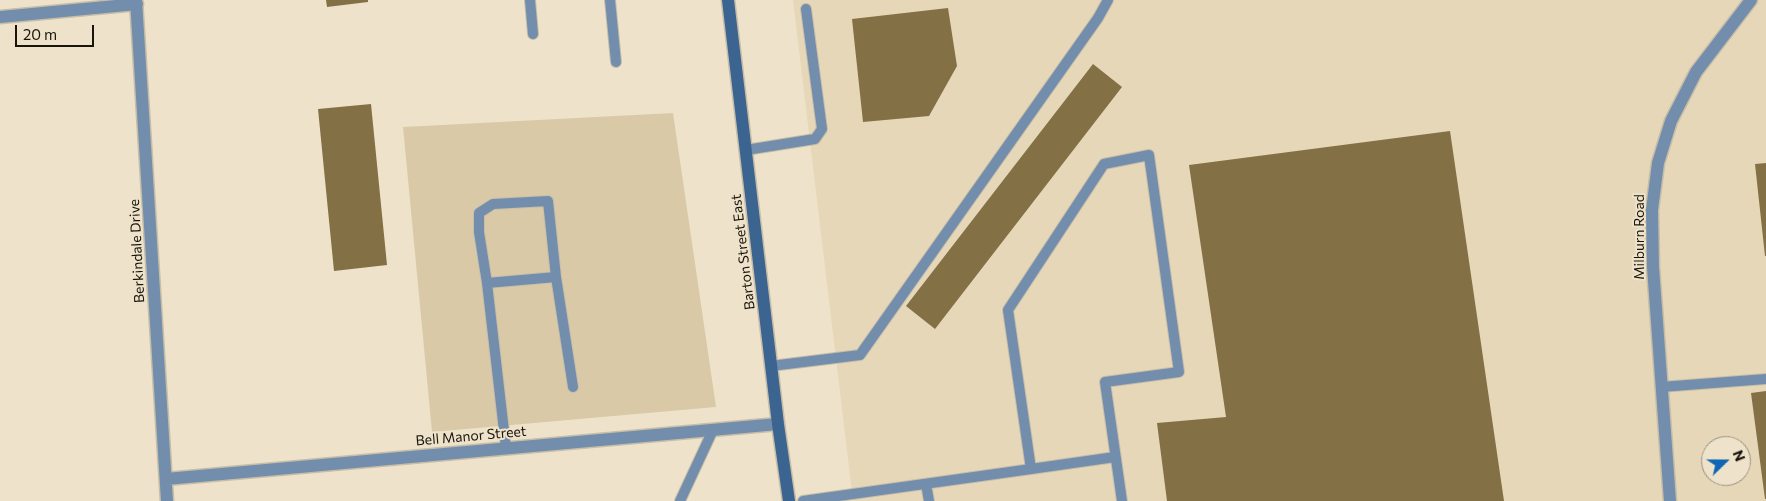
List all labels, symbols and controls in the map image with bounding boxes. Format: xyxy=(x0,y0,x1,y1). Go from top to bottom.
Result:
scale bar xyxy=(18,15,96,47)
text: 20 m xyxy=(23,25,57,43)
street label: Barton Street East xyxy=(728,193,758,311)
street label: Milburn Road xyxy=(1631,194,1647,280)
street label: Berkindale Drive xyxy=(126,199,148,303)
street label: Bell Manor Street xyxy=(415,423,527,449)
north arrow xyxy=(1701,436,1751,486)
text: N xyxy=(1730,448,1749,464)

